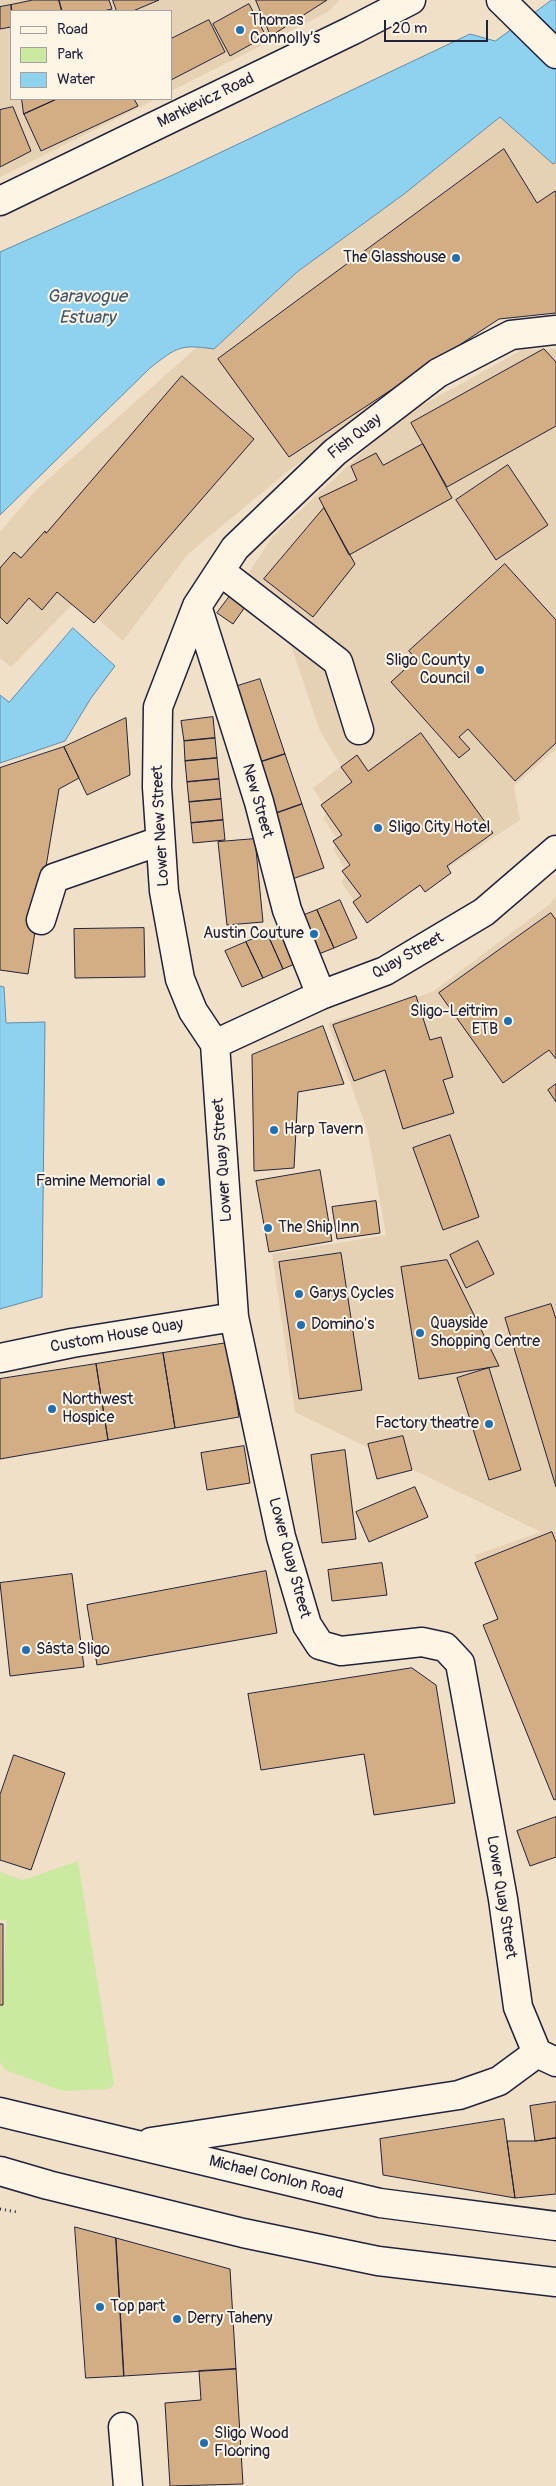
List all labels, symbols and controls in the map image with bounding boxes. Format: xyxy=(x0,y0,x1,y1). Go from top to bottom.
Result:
legend xyxy=(10,10,172,100)
scale bar xyxy=(386,10,490,42)
place label: Thomas Connolly’s xyxy=(250,11,320,49)
text: 20 m xyxy=(392,19,427,38)
text: Road xyxy=(57,20,88,39)
marker: Thomas Connolly’s xyxy=(234,24,246,36)
text: Park xyxy=(57,45,83,64)
street label: Markievicz Road xyxy=(155,69,257,133)
text: Water xyxy=(57,70,95,89)
place label: The Glasshouse xyxy=(343,248,446,268)
marker: The Glasshouse xyxy=(450,252,462,264)
water label: Garavogue Estuary xyxy=(47,286,127,328)
street label: Fish Quay xyxy=(324,410,386,464)
place label: Sligo County Council xyxy=(385,651,470,689)
marker: Sligo County Council xyxy=(474,664,486,676)
street label: New Street xyxy=(237,762,277,840)
street label: Lower New Street xyxy=(148,765,174,887)
place label: Sligo City Hotel xyxy=(388,818,490,838)
marker: Sligo City Hotel xyxy=(372,822,384,834)
place label: Austin Couture xyxy=(203,924,304,944)
marker: Austin Couture xyxy=(308,928,320,940)
street label: Quay Street xyxy=(369,928,447,984)
place label: Sligo-Leitrim ETB xyxy=(410,1002,498,1040)
marker: Sligo-Leitrim ETB xyxy=(502,1015,514,1027)
street label: Lower Quay Street xyxy=(209,1097,237,1223)
place label: Harp Tavern xyxy=(284,1120,364,1140)
marker: Harp Tavern xyxy=(268,1124,280,1136)
place label: Famine Memorial xyxy=(36,1172,151,1192)
marker: Famine Memorial xyxy=(155,1176,167,1188)
place label: The Ship Inn xyxy=(278,1218,359,1238)
marker: The Ship Inn xyxy=(262,1222,274,1234)
place label: Garys Cycles xyxy=(309,1284,394,1304)
marker: Garys Cycles xyxy=(293,1288,305,1300)
place label: Quayside Shopping Centre xyxy=(430,1314,540,1352)
street label: Custom House Quay xyxy=(49,1315,185,1357)
place label: Domino's xyxy=(311,1315,374,1335)
marker: Domino's xyxy=(295,1319,307,1331)
marker: Quayside Shopping Centre xyxy=(414,1327,426,1339)
place label: Northwest Hospice xyxy=(62,1390,133,1428)
marker: Northwest Hospice xyxy=(46,1403,58,1415)
place label: Factory theatre xyxy=(375,1414,479,1434)
marker: Factory theatre xyxy=(483,1418,495,1430)
street label: Lower Quay Street xyxy=(264,1495,314,1621)
place label: Sásta Sligo xyxy=(36,1640,110,1660)
marker: Sásta Sligo xyxy=(20,1644,32,1656)
street label: Lower Quay Street xyxy=(482,1834,520,1960)
street label: Michael Conlon Road xyxy=(207,2152,345,2204)
place label: Top part xyxy=(110,2297,165,2317)
marker: Top part xyxy=(94,2301,106,2313)
place label: Derry Taheny xyxy=(187,2309,273,2329)
marker: Derry Taheny xyxy=(171,2313,183,2325)
place label: Sligo Wood Flooring xyxy=(214,2424,289,2462)
marker: Sligo Wood Flooring xyxy=(198,2437,210,2449)

